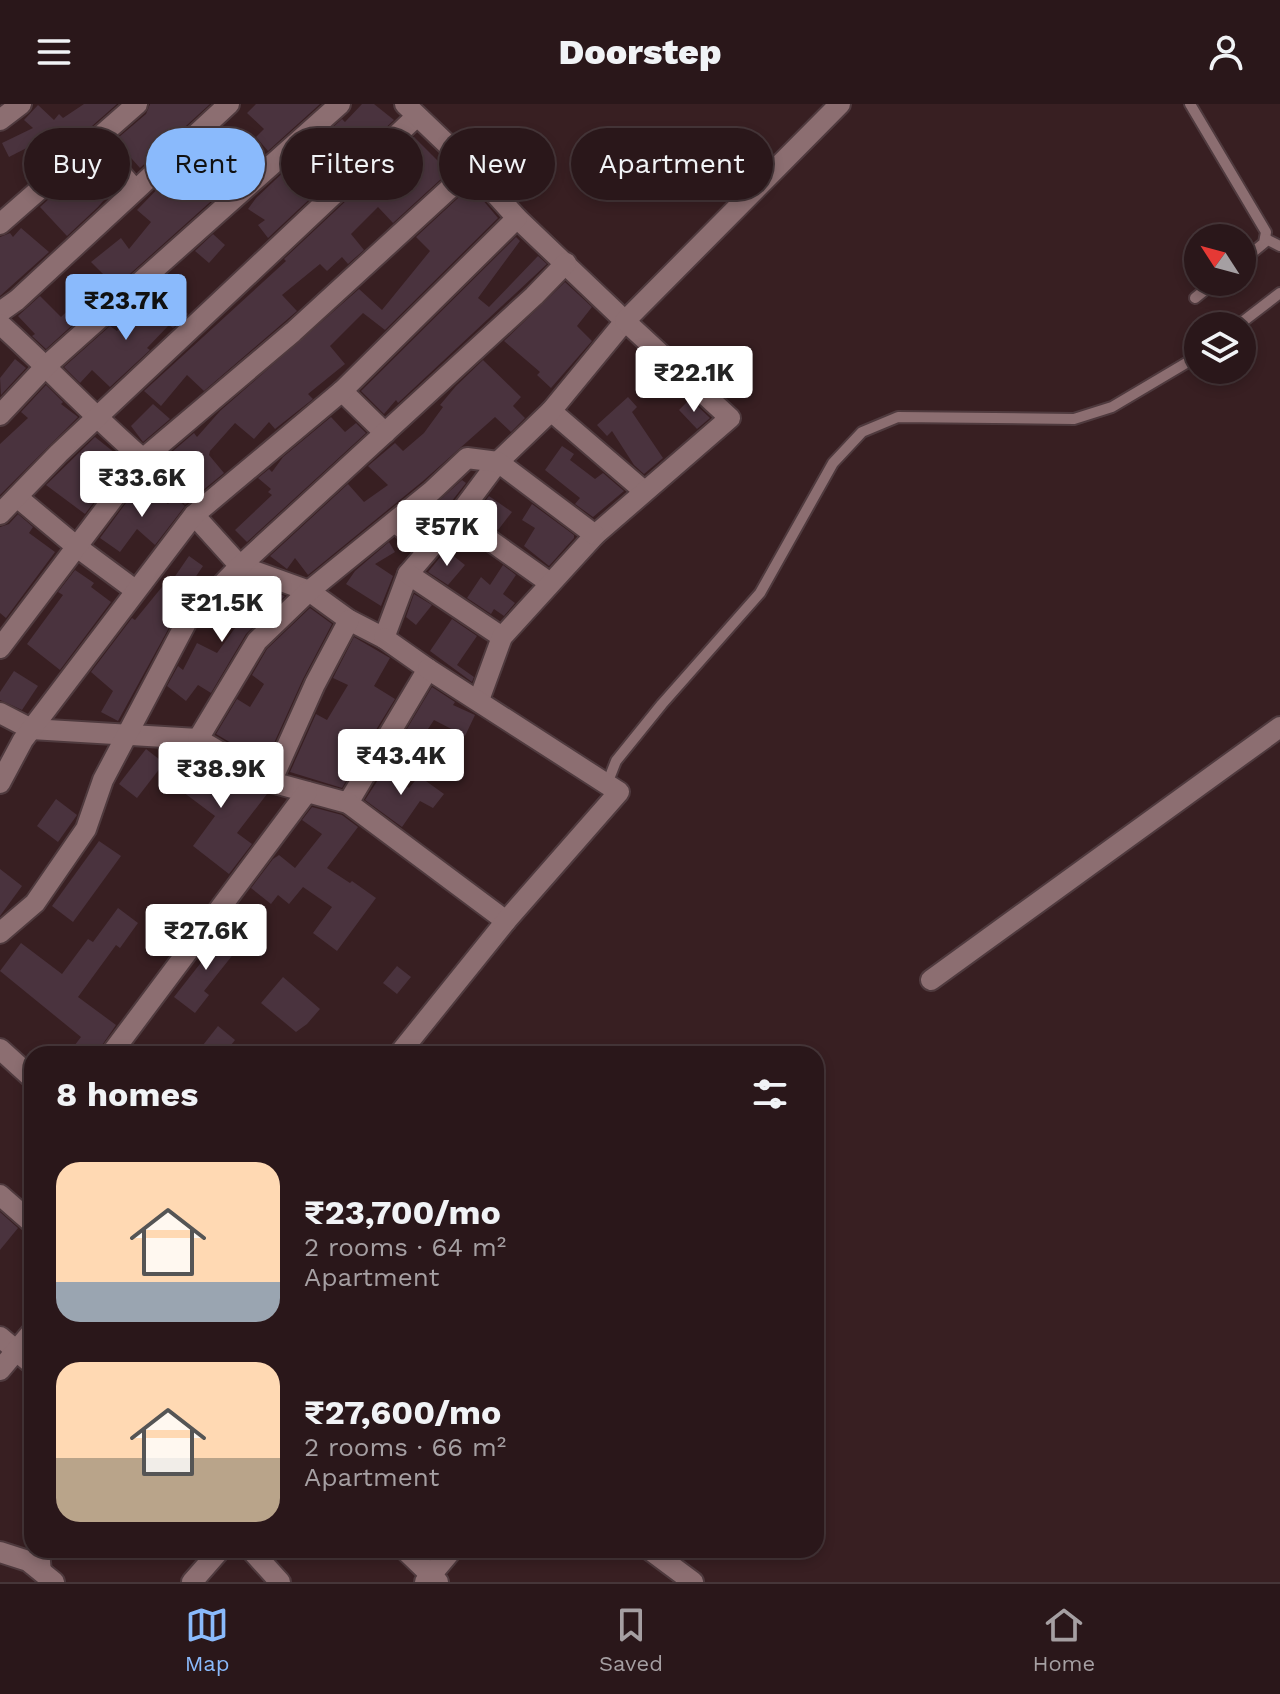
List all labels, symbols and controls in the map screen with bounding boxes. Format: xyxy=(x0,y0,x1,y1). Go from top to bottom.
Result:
icon: menu xyxy=(32,30,76,74)
icon: person xyxy=(1204,30,1248,74)
text: Doorstep xyxy=(558,31,722,73)
chip: Buy xyxy=(24,128,130,200)
chip: Rent xyxy=(146,128,265,200)
chip: Filters xyxy=(281,128,423,200)
chip: New xyxy=(439,128,555,200)
chip: Apartment xyxy=(571,128,773,200)
north arrow xyxy=(1184,224,1256,296)
map controls xyxy=(1184,224,1256,384)
pin: ₹23.7K xyxy=(61,274,191,342)
text: ₹23.7K xyxy=(84,285,168,315)
button: layers xyxy=(1184,312,1256,384)
pin: ₹22.1K xyxy=(629,346,759,414)
text: ₹22.1K xyxy=(654,357,734,387)
pin: ₹33.6K xyxy=(77,451,207,519)
text: ₹33.6K xyxy=(98,462,186,492)
pin: ₹57K xyxy=(400,500,494,568)
text: ₹57K xyxy=(415,511,479,541)
pin: ₹21.5K xyxy=(157,576,287,644)
text: ₹21.5K xyxy=(180,587,264,617)
pin: ₹43.4K xyxy=(336,729,466,797)
text: ₹43.4K xyxy=(356,740,446,770)
pin: ₹38.9K xyxy=(156,742,286,810)
text: ₹38.9K xyxy=(177,753,265,783)
pin: ₹27.6K xyxy=(141,904,271,972)
text: ₹27.6K xyxy=(164,915,248,945)
icon: filters xyxy=(748,1072,792,1116)
text: 8 homes xyxy=(56,1074,198,1114)
text: ₹23,700/mo xyxy=(304,1192,501,1232)
icon: home xyxy=(120,1194,216,1290)
text: 2 rooms · 64 m² xyxy=(304,1232,506,1262)
text: Apartment xyxy=(304,1262,440,1292)
text: ₹27,600/mo xyxy=(304,1392,501,1432)
icon: home xyxy=(120,1394,216,1490)
text: 2 rooms · 66 m² xyxy=(304,1432,506,1462)
text: Apartment xyxy=(304,1462,440,1492)
tab: Map xyxy=(185,1603,230,1676)
tab: Saved xyxy=(599,1603,663,1676)
tab: Home xyxy=(1032,1603,1095,1676)

